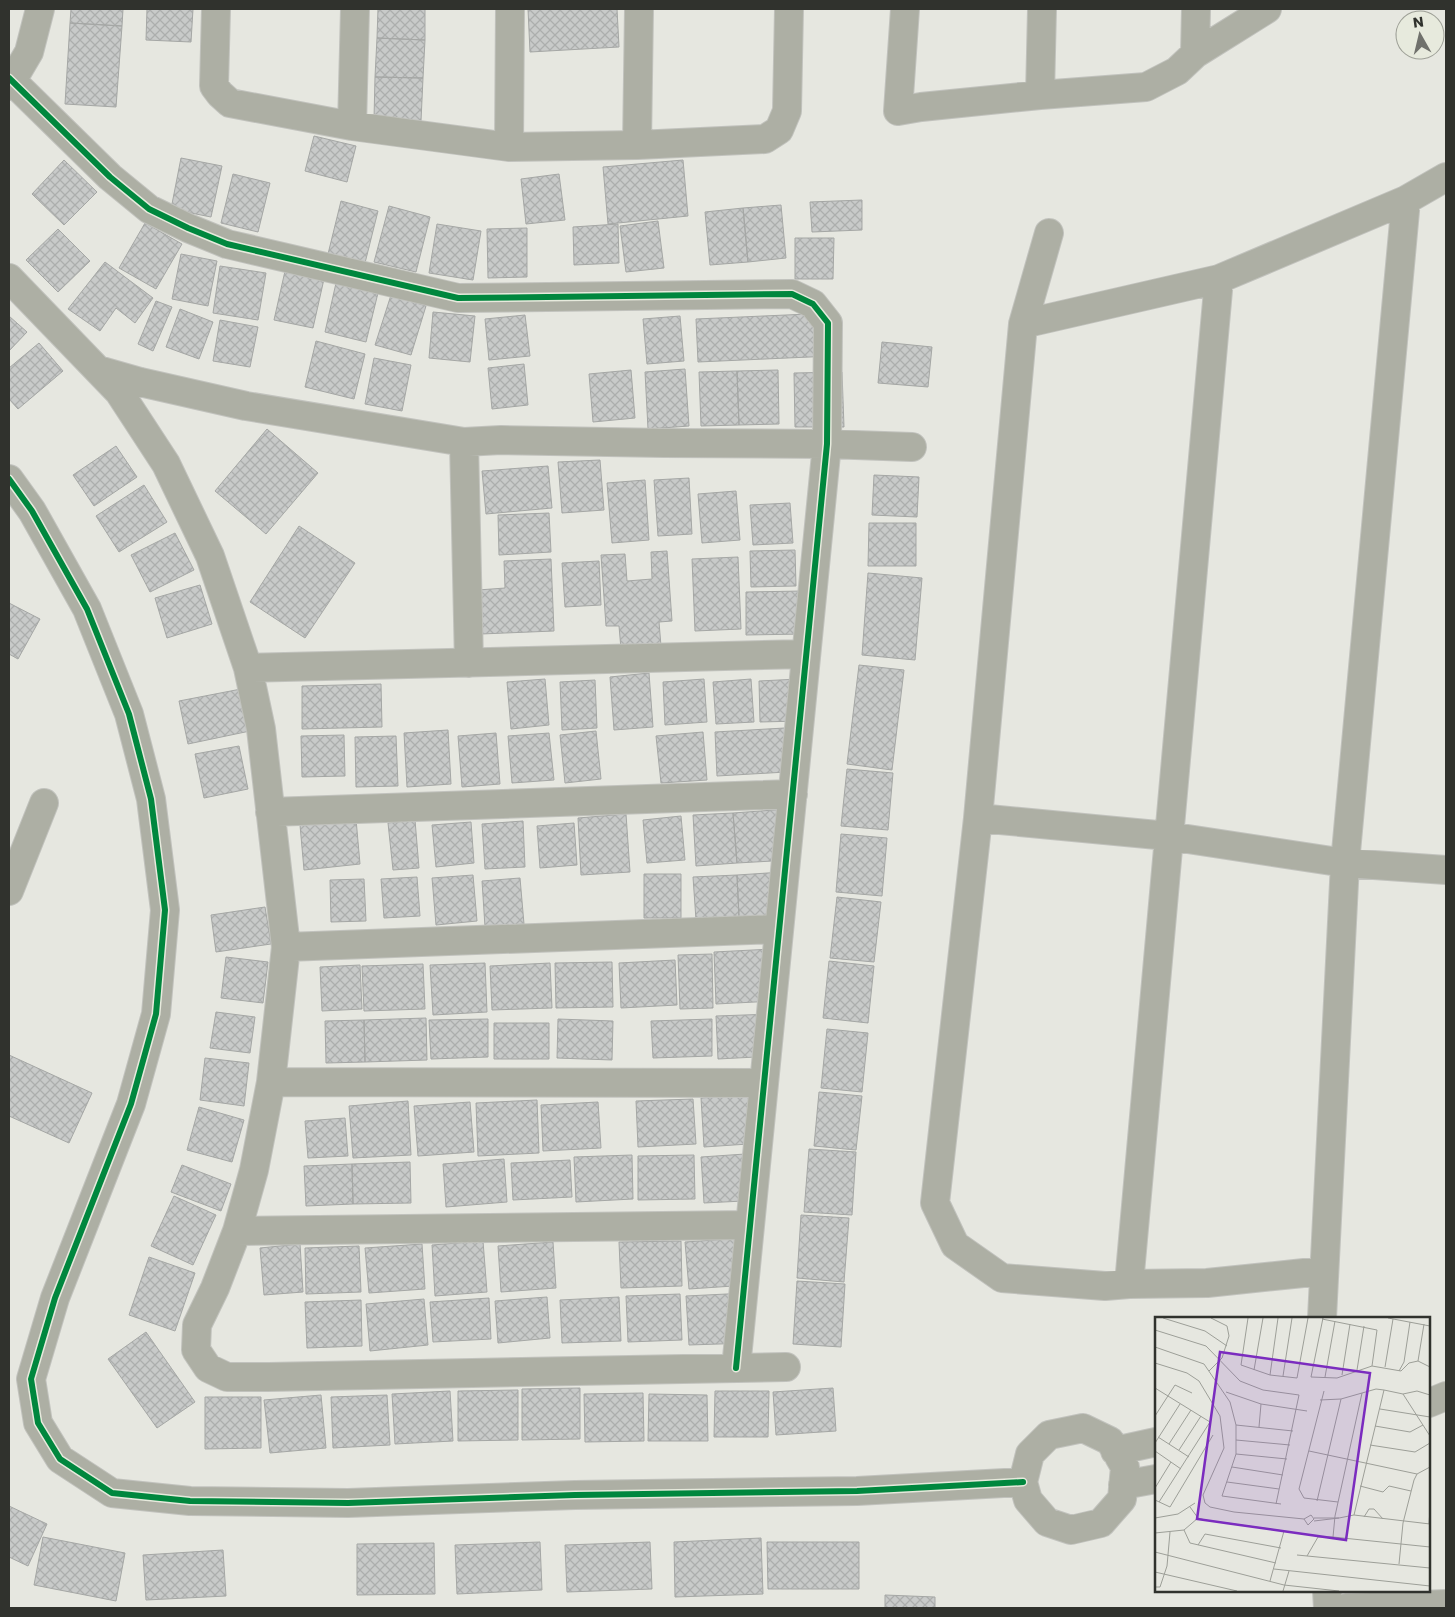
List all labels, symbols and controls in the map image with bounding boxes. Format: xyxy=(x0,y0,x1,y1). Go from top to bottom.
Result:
north arrow xyxy=(1395,10,1445,60)
text: N xyxy=(1412,11,1425,33)
inset map xyxy=(1155,1317,1430,1592)

